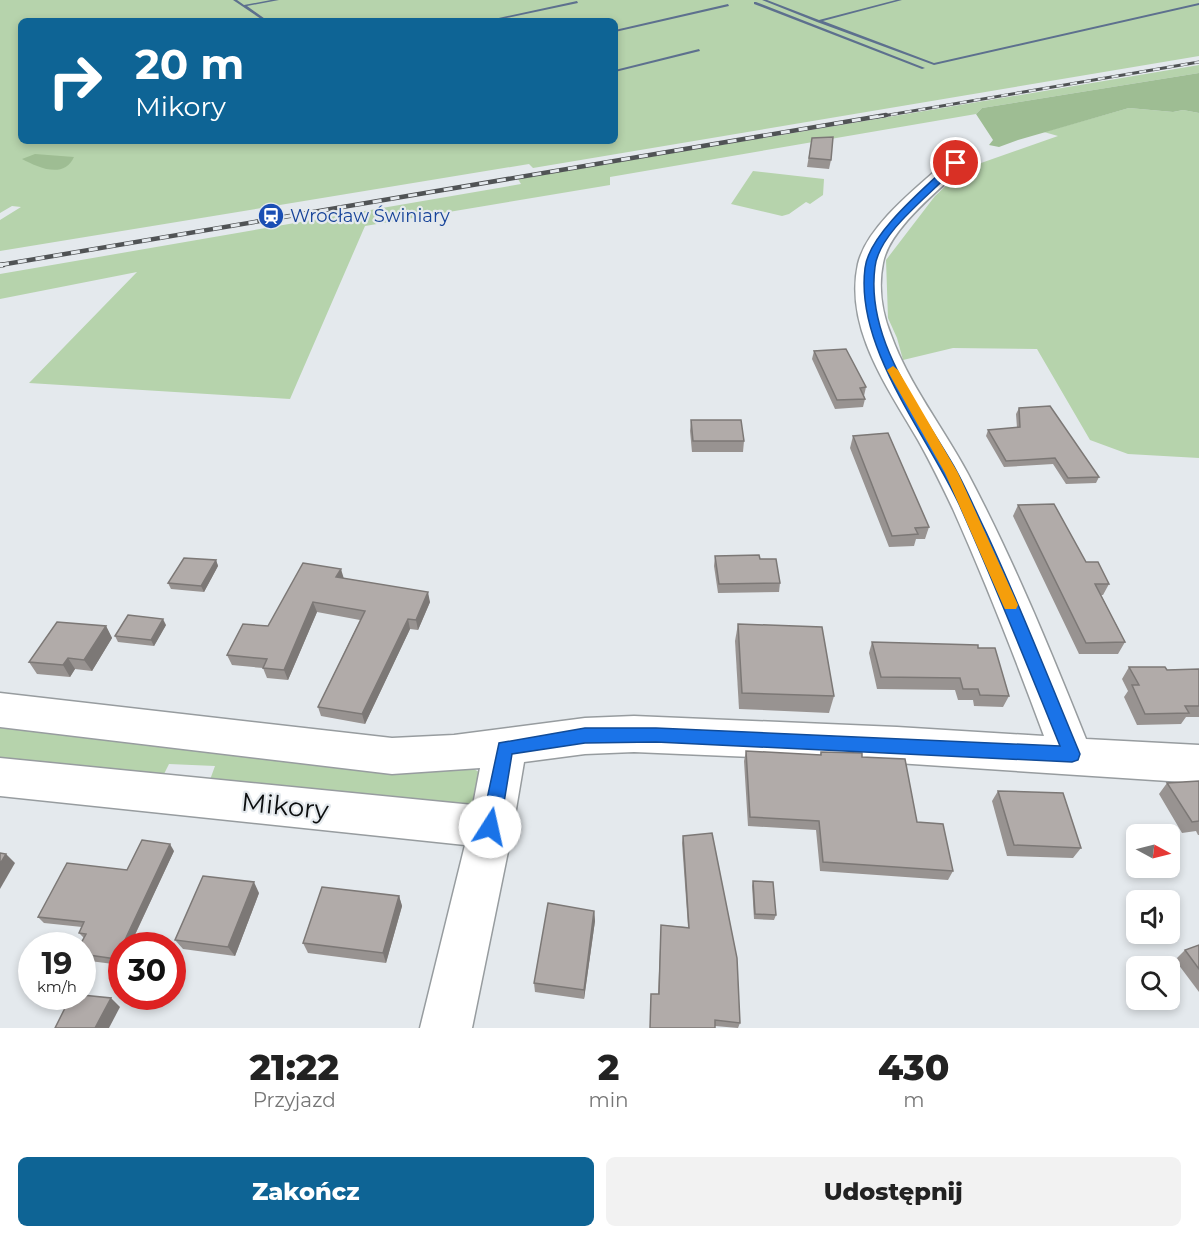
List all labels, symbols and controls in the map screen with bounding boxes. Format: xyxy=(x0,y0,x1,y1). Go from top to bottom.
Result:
text: 20 m xyxy=(135,38,244,90)
icon: right xyxy=(36,42,114,120)
text: Mikory xyxy=(135,90,226,123)
pin xyxy=(930,137,981,188)
icon: arrive xyxy=(939,146,972,179)
station icon: Wrocław Świniary xyxy=(256,201,286,231)
place label: Wrocław Świniary xyxy=(290,205,450,227)
street label: Mikory xyxy=(240,786,331,827)
position arrow xyxy=(458,795,522,859)
north arrow xyxy=(1126,824,1180,878)
map controls xyxy=(1126,824,1180,1010)
button: sound xyxy=(1126,890,1180,944)
speed limit sign: 30 xyxy=(108,932,186,1010)
text: 19 xyxy=(42,945,72,982)
button: search xyxy=(1126,956,1180,1010)
text: km/h xyxy=(37,977,77,996)
text: 21:22 xyxy=(249,1045,339,1089)
text: 2 xyxy=(598,1045,619,1089)
text: 430 xyxy=(878,1045,950,1089)
text: Przyjazd xyxy=(253,1088,336,1112)
text: min xyxy=(588,1088,629,1112)
text: m xyxy=(903,1088,924,1112)
button: Zakończ xyxy=(18,1157,594,1226)
button: Udostępnij xyxy=(606,1157,1181,1226)

